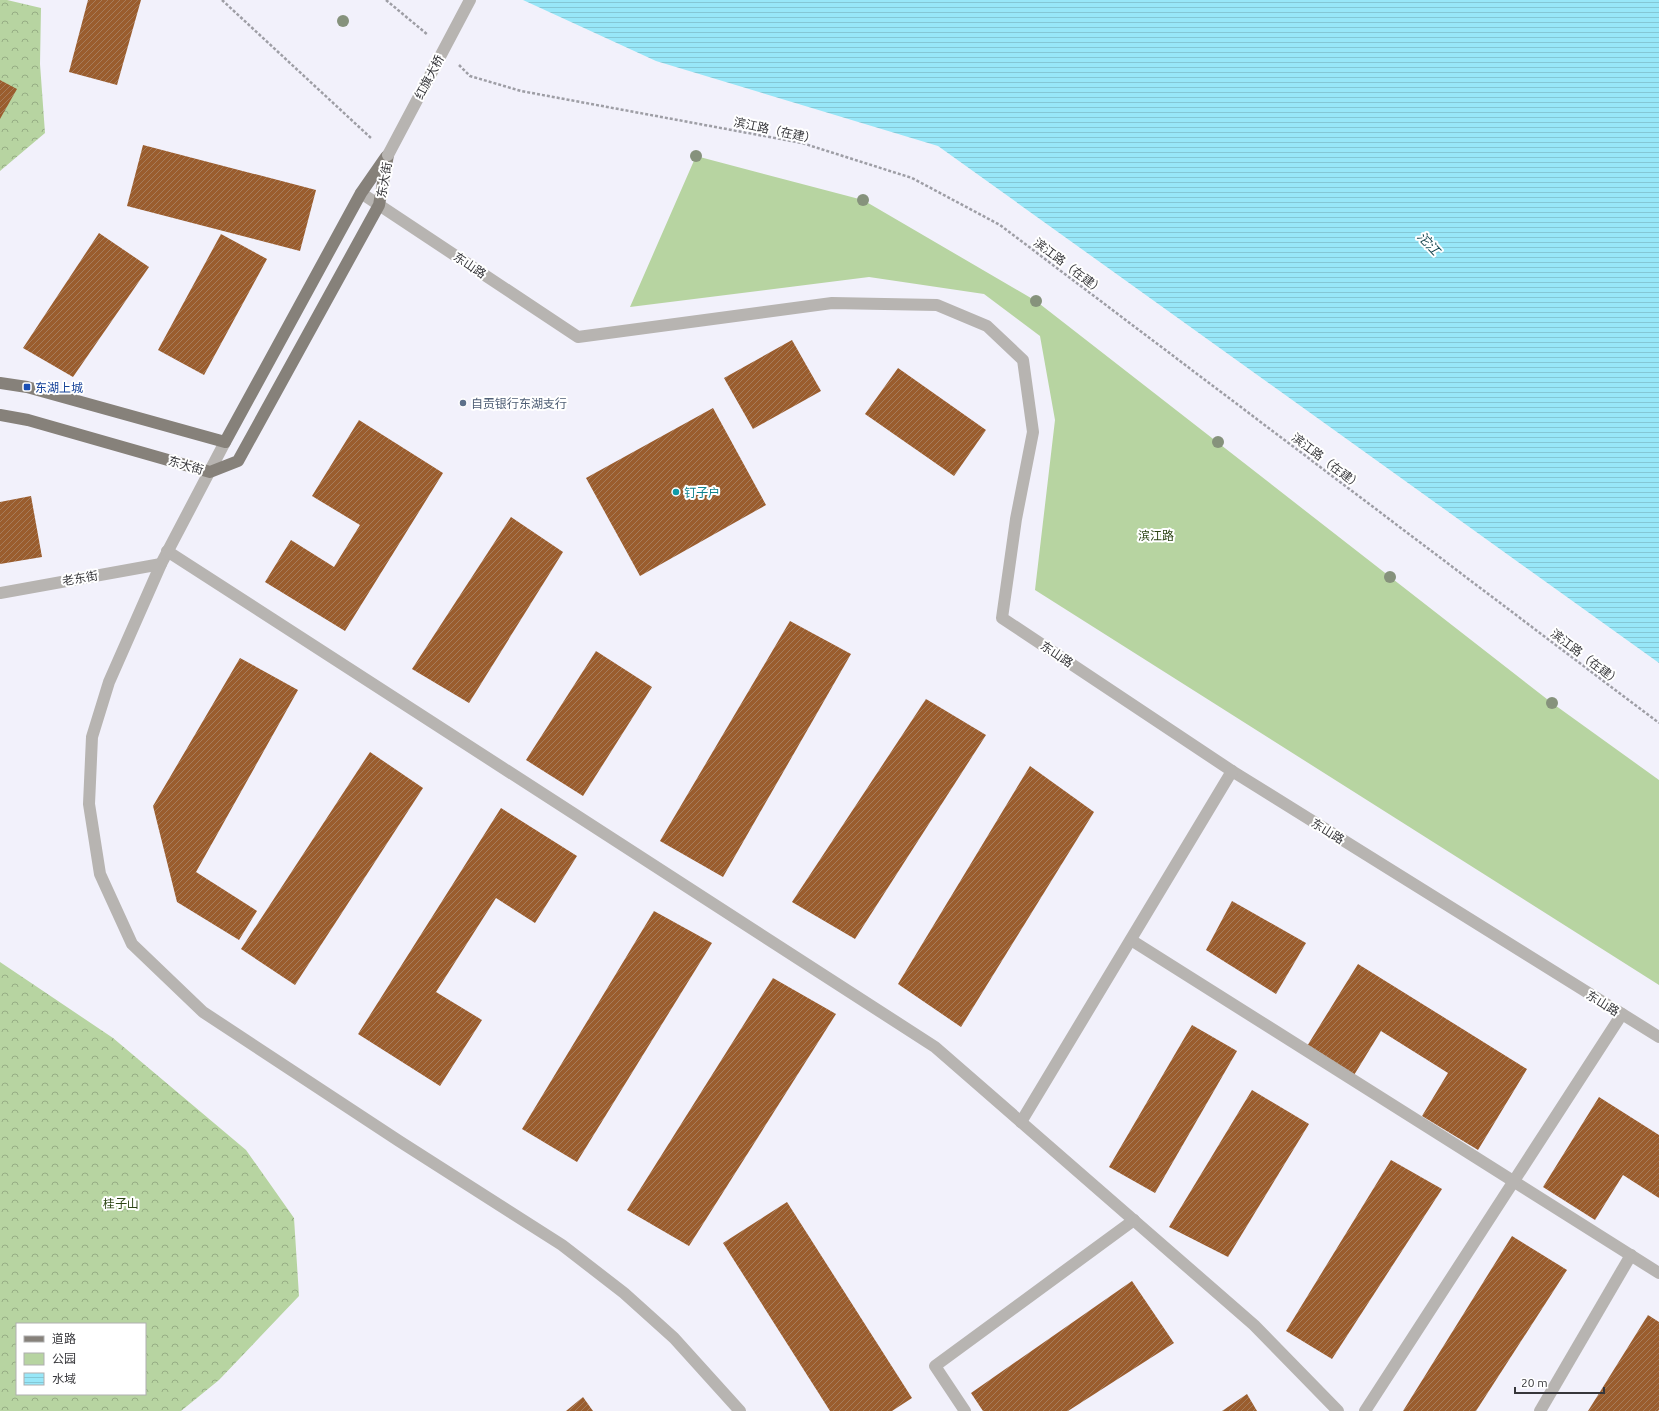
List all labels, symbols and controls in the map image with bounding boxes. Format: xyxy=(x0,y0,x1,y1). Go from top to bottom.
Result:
street label: 红旗大桥 xyxy=(412,53,446,101)
street label: 滨江路（在建） xyxy=(733,115,817,145)
street label: 东大街 xyxy=(374,161,394,199)
water label: 沱江 xyxy=(1415,229,1444,259)
street label: 滨江路（在建） xyxy=(1032,236,1106,296)
street label: 东山路 xyxy=(451,250,489,280)
place label: 东湖上城 xyxy=(35,381,83,394)
marker: 东湖上城 xyxy=(22,382,32,392)
place label: 自贡银行东湖支行 xyxy=(471,397,567,410)
marker: 自贡银行东湖支行 xyxy=(458,398,468,408)
street label: 滨江路（在建） xyxy=(1290,431,1364,491)
street label: 东大街 xyxy=(167,454,205,476)
place label: 钉子户 xyxy=(684,486,720,499)
marker: 钉子户 xyxy=(671,487,681,497)
park label: 滨江路 xyxy=(1138,529,1174,542)
street label: 老东街 xyxy=(61,568,99,588)
street label: 滨江路（在建） xyxy=(1549,627,1623,687)
street label: 东山路 xyxy=(1038,639,1076,669)
street label: 东山路 xyxy=(1309,816,1347,846)
street label: 东山路 xyxy=(1584,988,1622,1018)
park label: 桂子山 xyxy=(103,1197,139,1210)
legend xyxy=(16,1323,146,1395)
text: 道路 xyxy=(52,1332,76,1345)
text: 公园 xyxy=(52,1352,76,1365)
scale bar xyxy=(1515,1369,1604,1395)
text: 水域 xyxy=(52,1372,76,1385)
text: 20 m xyxy=(1521,1376,1548,1389)

